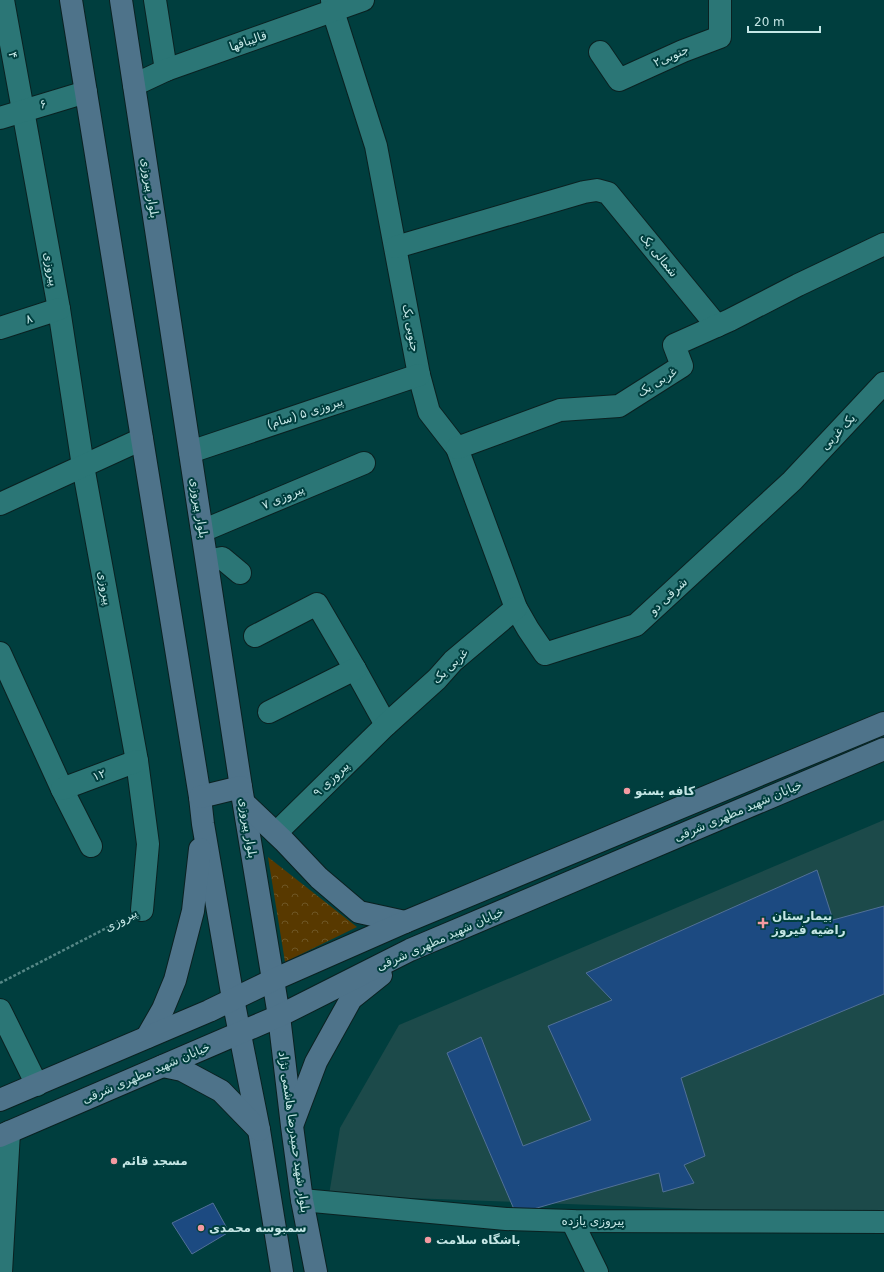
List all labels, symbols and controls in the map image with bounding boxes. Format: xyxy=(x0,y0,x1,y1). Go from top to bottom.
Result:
scale bar xyxy=(748,8,820,34)
text: 20 m xyxy=(754,15,785,29)
street label: قالیبافها xyxy=(227,28,269,54)
street label: جنوبی۲ xyxy=(651,42,691,71)
street label: ۴ xyxy=(6,51,20,59)
street label: ۶ xyxy=(38,96,48,112)
street label: بلوار پیروزی xyxy=(137,157,162,219)
street label: شمالی یک xyxy=(637,230,681,280)
street label: پیروزی xyxy=(40,251,61,287)
street label: جنوبی یک xyxy=(399,303,422,353)
street label: ۸ xyxy=(24,311,35,327)
street label: غربی یک xyxy=(635,364,680,400)
street label: پیروزی ۵ (سام) xyxy=(265,394,345,433)
street label: یک غربی xyxy=(818,411,859,454)
street label: بلوار پیروزی xyxy=(186,477,211,539)
street label: پیروزی ۷ xyxy=(260,482,307,513)
street label: پیروزی xyxy=(94,570,115,606)
street label: شرقی دو xyxy=(645,575,691,619)
street label: غربی یک xyxy=(429,646,471,687)
street label: پیروزی ۹ xyxy=(310,758,353,800)
street label: ۱۲ xyxy=(91,766,107,784)
street label: خیابان شهید مطهری شرقی xyxy=(672,778,804,845)
place label: کافه پستو xyxy=(634,784,695,799)
marker: کافه پستو xyxy=(622,786,632,796)
street label: بلوار پیروزی xyxy=(235,797,260,859)
street label: خیابان شهید مطهری شرقی xyxy=(374,905,506,974)
street label: پیروزی xyxy=(102,906,140,935)
place label: بیمارستان راضیه فیروز xyxy=(771,909,846,938)
marker: بیمارستان راضیه فیروز xyxy=(757,917,769,929)
street label: خیابان شهید مطهری شرقی xyxy=(80,1040,212,1107)
street label: بلوار شهید حمیدرضا هاشمی نژاد xyxy=(275,1050,312,1214)
place label: مسجد قائم xyxy=(122,1154,188,1168)
marker: مسجد قائم xyxy=(109,1156,119,1166)
street label: پیروزی یازده xyxy=(562,1214,624,1229)
place label: سمبوسه محمدی xyxy=(209,1221,307,1236)
marker: سمبوسه محمدی xyxy=(196,1223,206,1233)
place label: باشگاه سلامت xyxy=(436,1233,521,1247)
marker: باشگاه سلامت xyxy=(423,1235,433,1245)

